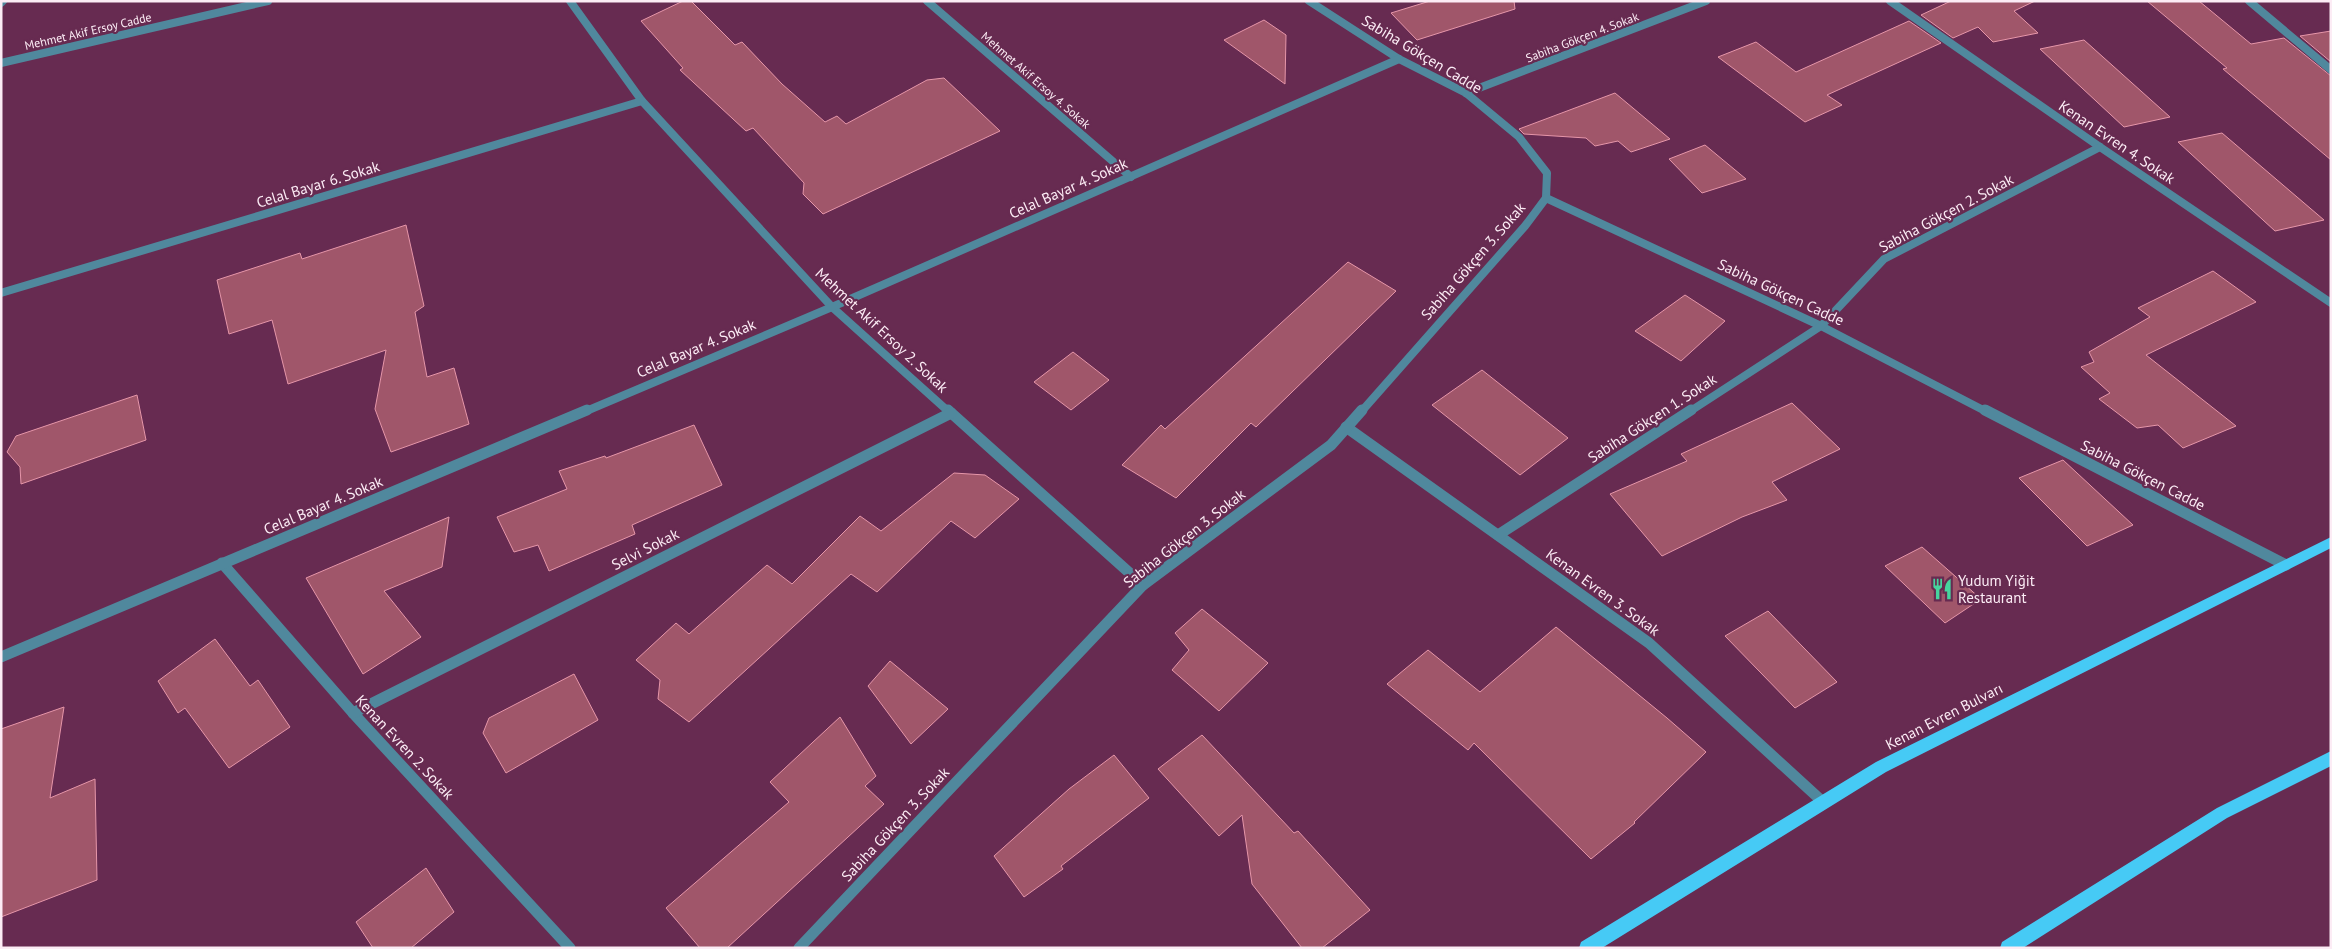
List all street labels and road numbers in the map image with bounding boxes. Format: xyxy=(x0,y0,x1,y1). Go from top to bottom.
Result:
street label: Sabiha Gökçen 4. Sokak xyxy=(1523,8,1641,65)
street label: Mehmet Akif Ersoy Cadde xyxy=(23,9,153,53)
street label: Sabiha Gökçen Cadde xyxy=(1358,11,1486,97)
street label: Mehmet Akif Ersoy 4. Sokak xyxy=(978,28,1094,132)
street label: Kenan Evren 4. Sokak xyxy=(2055,96,2179,188)
street label: Celal Bayar 4. Sokak xyxy=(1006,153,1131,223)
street label: Celal Bayar 6. Sokak xyxy=(254,156,383,212)
street label: Sabiha Gökçen 2. Sokak xyxy=(1875,169,2017,257)
street label: Sabiha Gökçen 3. Sokak xyxy=(1417,198,1530,324)
street label: Sabiha Gökçen Cadde xyxy=(1715,254,1847,330)
street label: Mehmet Akif Ersoy 2. Sokak xyxy=(812,263,953,397)
street label: Celal Bayar 4. Sokak xyxy=(634,314,759,382)
street label: Sabiha Gökçen 1. Sokak xyxy=(1584,369,1721,467)
street label: Sabiha Gökçen Cadde xyxy=(2078,435,2208,515)
street label: Celal Bayar 4. Sokak xyxy=(261,471,386,539)
street label: Sabiha Gökçen 3. Sokak xyxy=(1119,484,1249,592)
street label: Selvi Sokak xyxy=(608,524,683,574)
street label: Kenan Evren 3. Sokak xyxy=(1542,544,1664,640)
street label: Kenan Evren Bulvarı xyxy=(1882,678,2006,754)
street label: Kenan Evren 2. Sokak xyxy=(352,691,459,804)
street label: Sabiha Gökçen 3. Sokak xyxy=(837,762,954,885)

